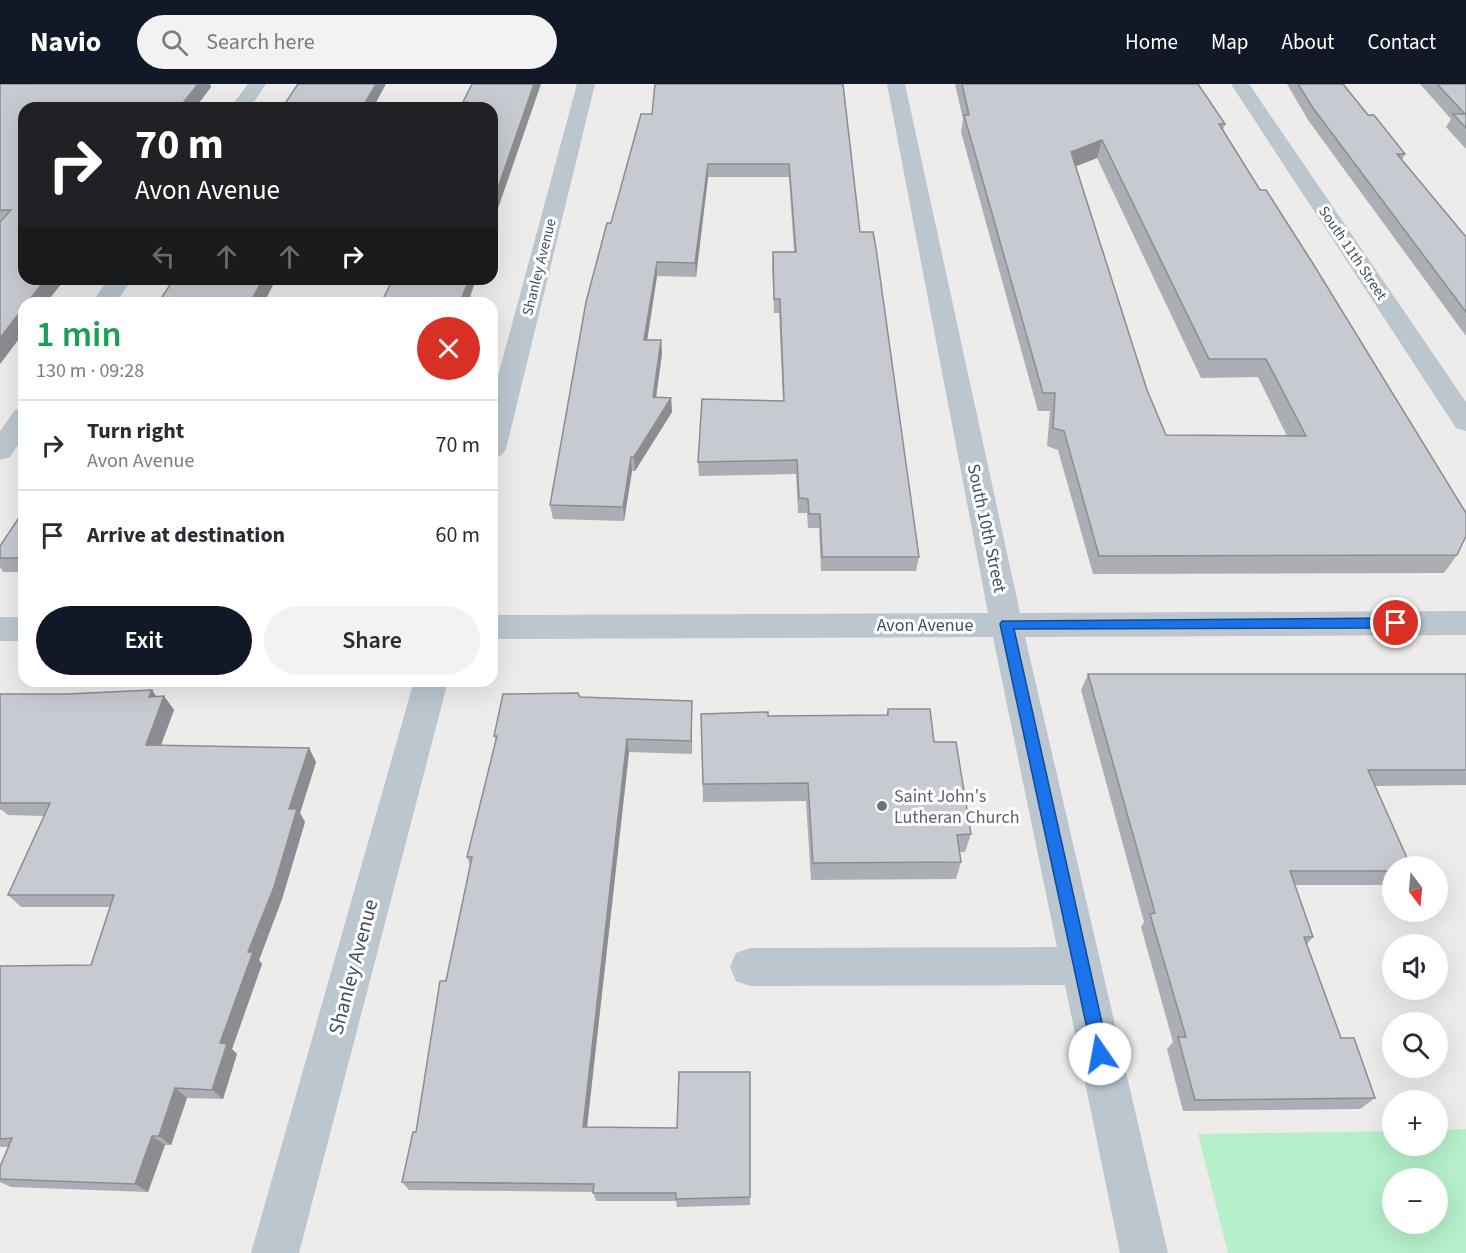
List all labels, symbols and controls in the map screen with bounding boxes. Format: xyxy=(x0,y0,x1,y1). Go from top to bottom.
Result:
search box xyxy=(137,15,557,69)
text: Navio xyxy=(30,22,101,62)
icon: search xyxy=(158,26,191,59)
text: Search here xyxy=(206,26,315,58)
text: Home xyxy=(1125,27,1178,57)
text: Map xyxy=(1211,27,1249,57)
text: About xyxy=(1282,27,1334,57)
text: Contact xyxy=(1367,27,1436,57)
text: 70 m xyxy=(135,115,224,175)
icon: right xyxy=(36,126,114,204)
text: Avon Avenue xyxy=(135,171,280,210)
street label: South 11th Street xyxy=(1313,202,1392,304)
street label: Shanley Avenue xyxy=(517,216,562,318)
icon: left xyxy=(147,240,180,273)
icon: ahead xyxy=(210,240,243,273)
icon: ahead xyxy=(273,240,306,273)
icon: right xyxy=(336,240,369,273)
text: 1 min xyxy=(36,309,122,360)
button: close xyxy=(417,317,480,380)
text: 130 m · 09:28 xyxy=(36,357,144,385)
text: Turn right xyxy=(87,415,184,447)
icon: right xyxy=(36,429,69,462)
text: 70 m xyxy=(435,429,480,461)
text: Avon Avenue xyxy=(87,447,194,475)
street label: South 10th Street xyxy=(961,461,1012,595)
icon: arrive xyxy=(36,519,69,552)
text: Arrive at destination xyxy=(87,519,285,551)
text: 60 m xyxy=(435,519,480,551)
pin xyxy=(1370,597,1421,648)
button: Exit xyxy=(36,606,252,675)
button: Share xyxy=(264,606,480,675)
icon: arrive xyxy=(1379,606,1412,639)
street label: Avon Avenue xyxy=(877,613,973,638)
place label: Saint John's Lutheran Church xyxy=(894,784,1019,830)
marker: Saint John's Lutheran Church xyxy=(875,799,889,813)
north arrow xyxy=(1382,856,1448,922)
map controls xyxy=(1382,856,1448,1234)
street label: Shanley Avenue xyxy=(320,896,386,1038)
button: sound xyxy=(1382,934,1448,1000)
button: search xyxy=(1382,1012,1448,1078)
position arrow xyxy=(1068,1022,1132,1086)
button: + xyxy=(1382,1090,1448,1156)
button: − xyxy=(1382,1168,1448,1234)

